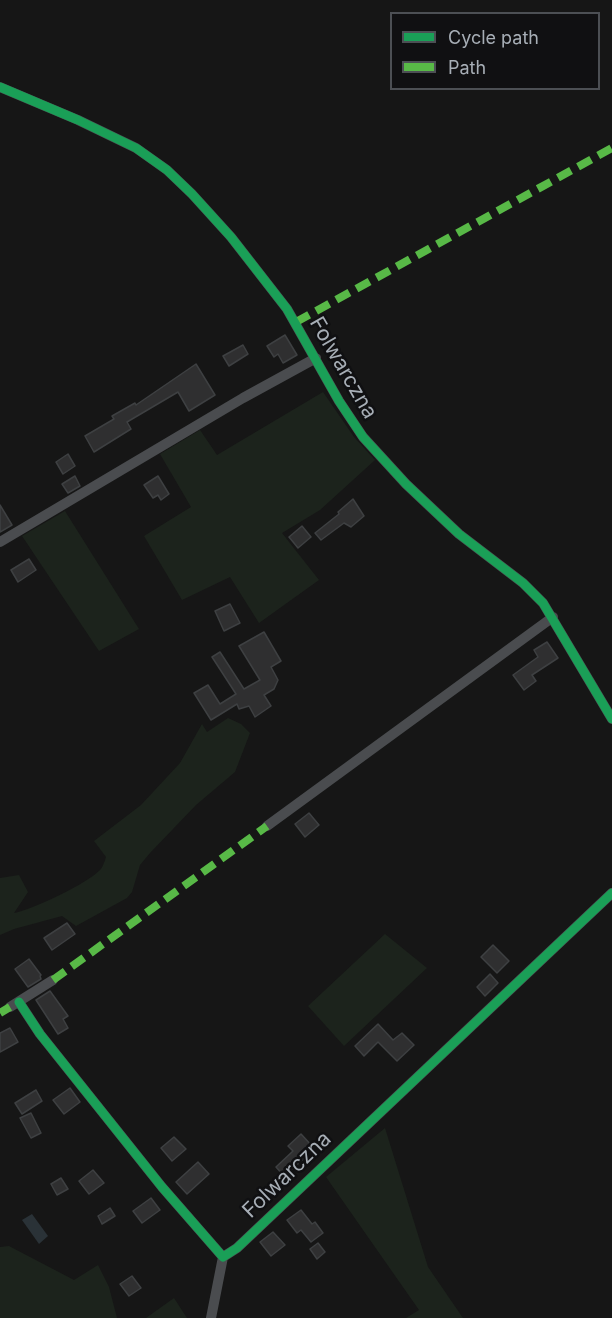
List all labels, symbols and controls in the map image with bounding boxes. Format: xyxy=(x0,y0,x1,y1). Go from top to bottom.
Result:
legend xyxy=(390,12,600,90)
text: Cycle path xyxy=(448,27,539,48)
text: Path xyxy=(448,57,486,78)
street label: Folwarczna xyxy=(304,313,382,423)
street label: Folwarczna xyxy=(238,1127,336,1223)

